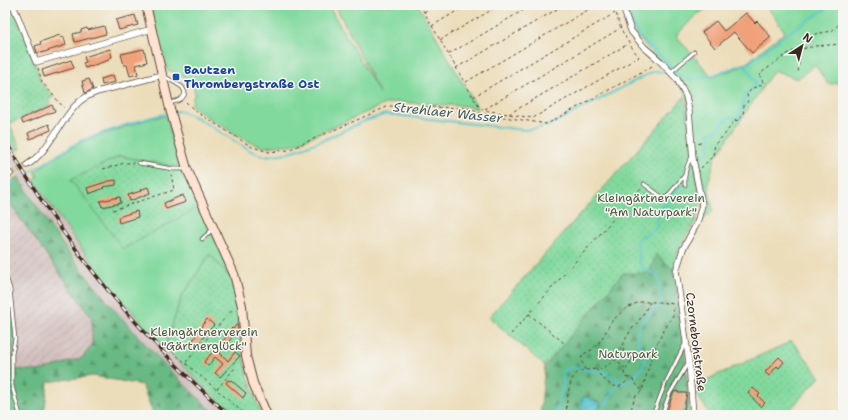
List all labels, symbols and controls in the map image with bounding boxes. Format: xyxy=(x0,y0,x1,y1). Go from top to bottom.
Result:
north arrow xyxy=(782,26,822,66)
text: N xyxy=(800,30,816,47)
place label: Bautzen Thrombergstraße Ost xyxy=(184,62,320,92)
marker: Bautzen Thrombergstraße Ost xyxy=(171,72,181,82)
water label: Strehlaer Wasser xyxy=(392,98,504,127)
park label: Kleingärtnerverein "Am Naturpark" xyxy=(597,190,705,220)
street label: Czornebohstraße xyxy=(682,292,710,393)
park label: Kleingärtnerverein "Gärtnerglück" xyxy=(150,324,258,354)
park label: Naturpark xyxy=(598,346,658,362)

